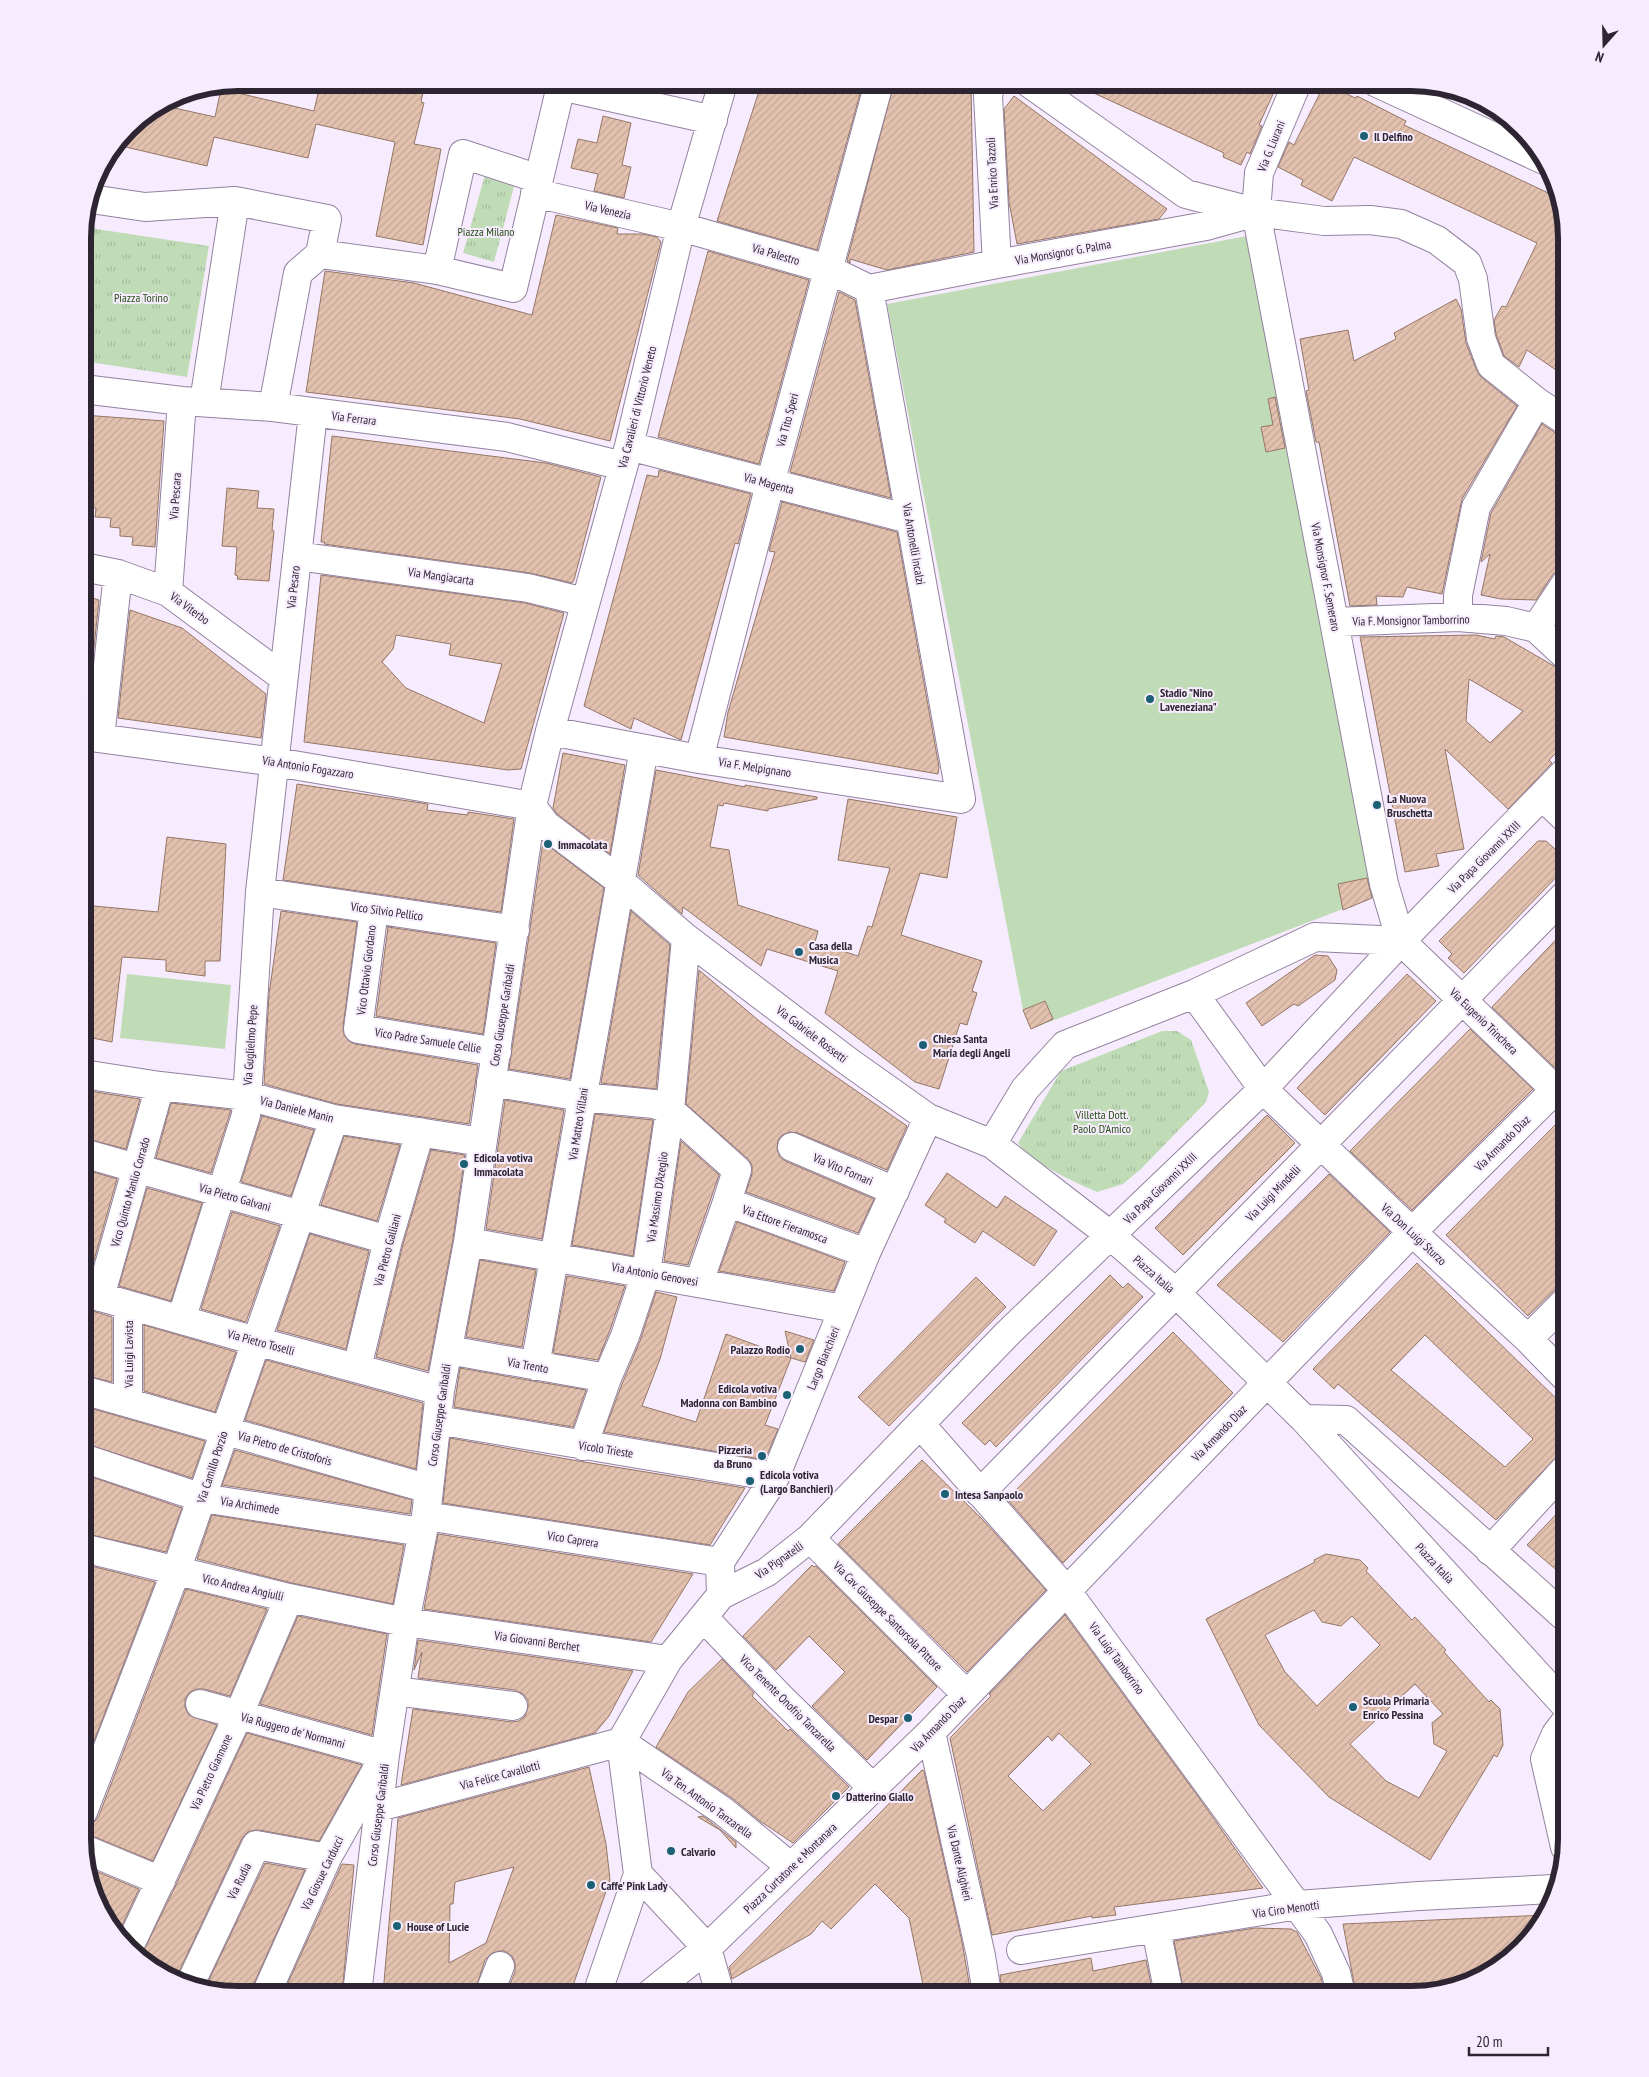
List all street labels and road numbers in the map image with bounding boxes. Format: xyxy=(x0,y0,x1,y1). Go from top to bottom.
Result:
street label: Via G. Liurani xyxy=(1254,118,1288,175)
street label: Via Enrico Tazzoli xyxy=(983,137,1001,210)
street label: Via Venezia xyxy=(582,197,633,223)
street label: Via Monsignor G. Palma xyxy=(1013,236,1112,268)
street label: Via Palestro xyxy=(749,240,802,268)
street label: Via Cavalieri di Vittorio Veneto xyxy=(614,344,659,471)
street label: Via Tito Speri xyxy=(772,391,801,450)
street label: Via Ferrara xyxy=(330,408,377,428)
street label: Via Magenta xyxy=(741,469,796,497)
street label: Via Pescara xyxy=(166,472,184,521)
street label: Via Antonelli Incalzi xyxy=(899,501,929,586)
street label: Via Monsignor F. Semeraro xyxy=(1308,521,1344,632)
street label: Via Mangiacarta xyxy=(406,564,475,588)
street label: Via Pesaro xyxy=(283,565,303,610)
street label: Via Viterbo xyxy=(166,588,213,627)
street label: Via F. Monsignor Tamborrino xyxy=(1351,611,1470,629)
street label: Via Antonio Fogazzaro xyxy=(260,752,355,782)
street label: Via F. Melpignano xyxy=(717,754,792,780)
street label: Via Papa Giovanni XXIII xyxy=(1444,818,1523,897)
street label: Vico Silvio Pellico xyxy=(349,898,424,924)
street label: Vico Ottavio Giordano xyxy=(353,924,379,1017)
street label: Corso Giuseppe Garibaldi xyxy=(487,963,517,1067)
street label: Via Eugenio Trinchera xyxy=(1446,984,1522,1058)
street label: Via Gabriele Rossetti xyxy=(773,1002,851,1066)
street label: Via Guglielmo Pepe xyxy=(240,1004,260,1087)
street label: Vico Padre Samuele Cellie xyxy=(373,1024,482,1056)
street label: Via Matteo Villani xyxy=(565,1087,591,1162)
street label: Via Daniele Manin xyxy=(258,1092,335,1125)
street label: Via Armando Diaz xyxy=(1470,1112,1533,1175)
street label: Vico Quinto Manlio Corrado xyxy=(107,1135,153,1250)
street label: Via Vito Fornari xyxy=(810,1149,875,1188)
street label: Via Papa Giovanni XXIII xyxy=(1119,1149,1200,1228)
street label: Via Massimo D'Azeglio xyxy=(643,1151,671,1244)
street label: Via Luigi Mindelli xyxy=(1242,1162,1304,1225)
street label: Via Pietro Galvani xyxy=(197,1179,272,1214)
street label: Via Don Luigi Sturzo xyxy=(1377,1199,1450,1268)
street label: Via Ettore Fieramosca xyxy=(739,1201,830,1246)
street label: Via Pietro Galliani xyxy=(370,1212,404,1289)
street label: Piazza Italia xyxy=(1130,1252,1178,1296)
street label: Via Antonio Genovesi xyxy=(610,1259,699,1289)
street label: Via Luigi Lavista xyxy=(121,1320,136,1389)
street label: Largo Bianchieri xyxy=(803,1324,843,1392)
street label: Via Pietro Toselli xyxy=(225,1326,296,1358)
street label: Via Trento xyxy=(505,1354,550,1376)
street label: Corso Giuseppe Garibaldi xyxy=(424,1363,454,1467)
street label: Via Armando Diaz xyxy=(1188,1402,1250,1465)
street label: Via Pietro de Cristoforis xyxy=(235,1427,334,1469)
street label: Via Camillo Porzio xyxy=(193,1429,231,1506)
street label: Vicolo Trieste xyxy=(577,1437,634,1461)
street label: Via Archimede xyxy=(219,1493,280,1517)
street label: Vico Caprera xyxy=(545,1527,600,1550)
street label: Via Pignatelli xyxy=(751,1538,806,1583)
street label: Piazza Italia xyxy=(1412,1540,1458,1587)
street label: Via Cav. Giuseppe Santorsola Pittore xyxy=(830,1558,946,1674)
street label: Vico Andrea Angiulli xyxy=(200,1570,285,1604)
street label: Via Luigi Tamborrino xyxy=(1085,1618,1148,1697)
street label: Via Giovanni Berchet xyxy=(492,1627,581,1655)
street label: Vico Tenente Onofrio Tanzarella xyxy=(736,1651,840,1755)
street label: Via Armando Diaz xyxy=(907,1693,969,1756)
street label: Via Ruggero de' Normanni xyxy=(238,1709,347,1751)
street label: Via Pietro Giannone xyxy=(186,1732,235,1813)
street label: Via Felice Cavallotti xyxy=(458,1757,542,1793)
street label: Corso Giuseppe Garibaldi xyxy=(364,1763,392,1867)
street label: Via Ten. Antonio Tanzarella xyxy=(657,1764,756,1841)
street label: Piazza Curtatone e Montanara xyxy=(740,1819,840,1916)
street label: Via Dante Alighieri xyxy=(944,1823,976,1902)
street label: Via Giosue Carducci xyxy=(297,1833,346,1913)
street label: Via Rudia xyxy=(223,1860,254,1903)
street label: Via Ciro Menotti xyxy=(1251,1897,1320,1921)

